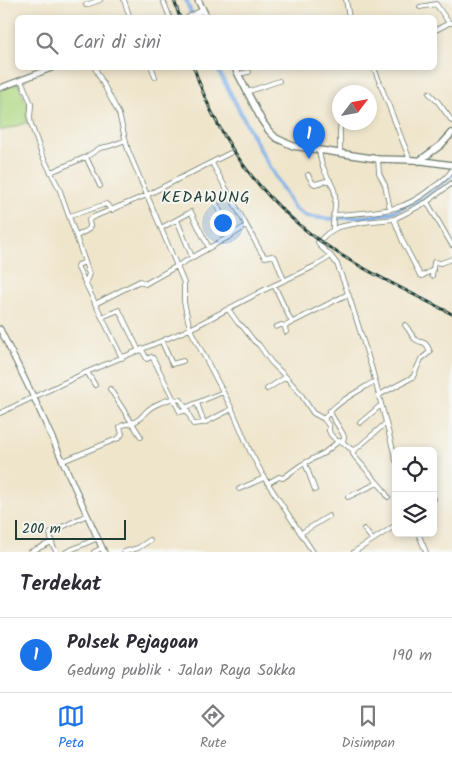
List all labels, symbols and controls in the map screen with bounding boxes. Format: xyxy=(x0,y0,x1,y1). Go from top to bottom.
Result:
search box xyxy=(15,15,437,70)
text: Cari di sini xyxy=(73,28,161,58)
icon: search xyxy=(33,29,61,57)
north arrow xyxy=(332,85,377,130)
pin: 1 xyxy=(293,118,325,159)
district label: KEDAWUNG xyxy=(161,185,251,210)
your location xyxy=(210,210,236,236)
map controls xyxy=(392,447,437,537)
button: locate xyxy=(392,447,437,492)
button: layers xyxy=(392,492,437,537)
scale bar xyxy=(15,517,126,540)
text: 200 m xyxy=(22,518,61,540)
text: Terdekat xyxy=(20,568,101,601)
text: Polsek Pejagoan xyxy=(67,628,198,658)
text: 1 xyxy=(34,643,38,668)
text: 190 m xyxy=(392,643,432,668)
text: Gedung publik · Jalan Raya Sokka xyxy=(67,658,296,683)
tab: Peta xyxy=(57,702,85,754)
tab: Rute xyxy=(199,702,227,754)
tab: Disimpan xyxy=(341,702,395,754)

